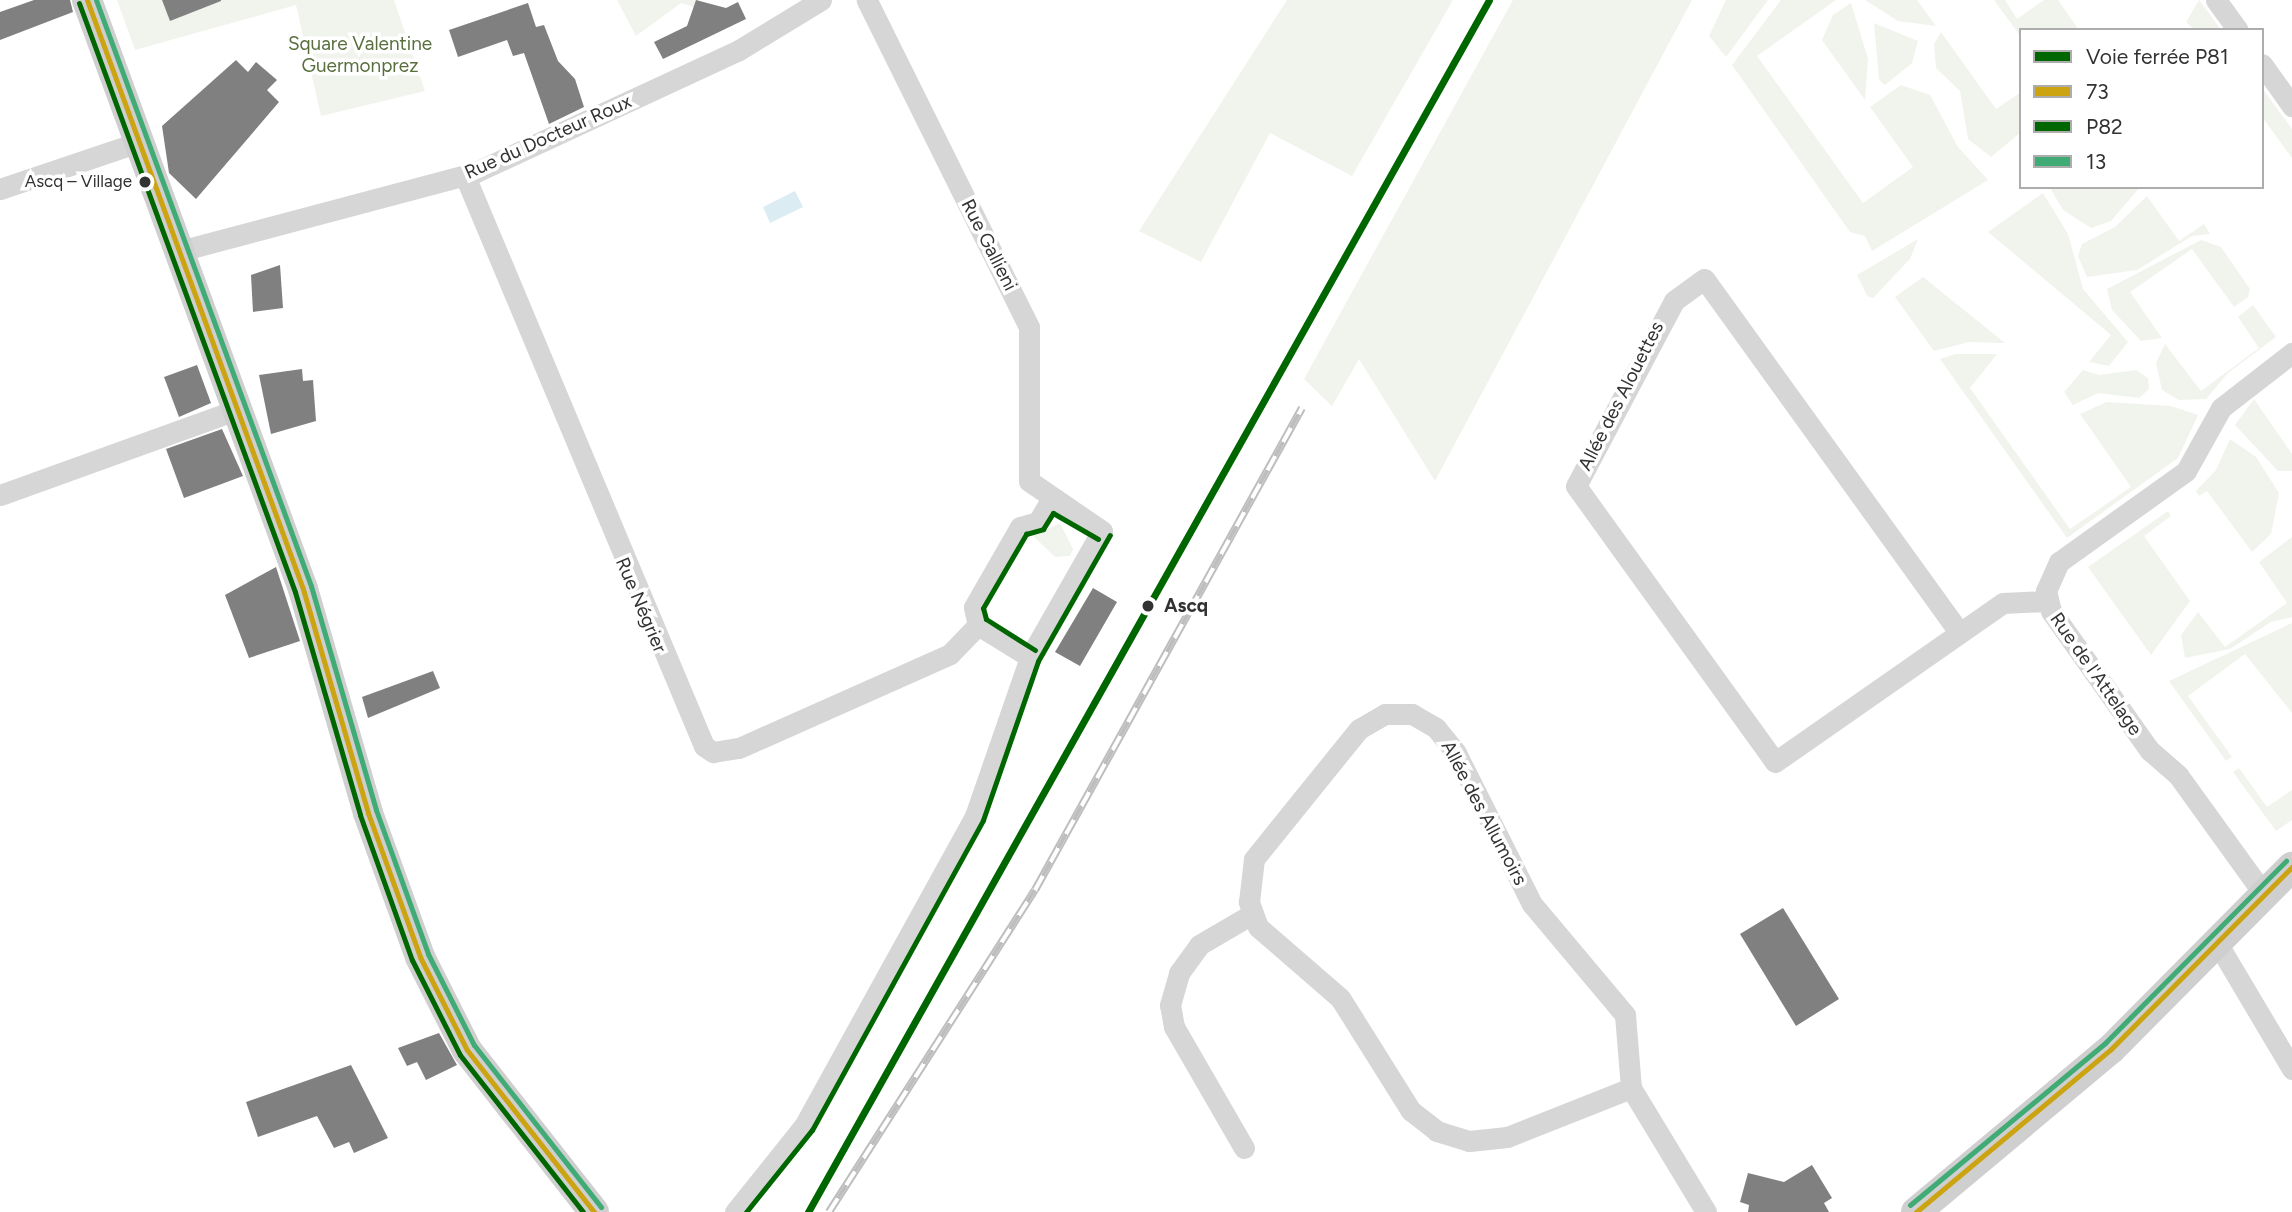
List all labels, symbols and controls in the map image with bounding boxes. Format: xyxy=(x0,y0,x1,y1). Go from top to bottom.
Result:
legend xyxy=(2019,28,2264,189)
park label: Square Valentine Guermonprez xyxy=(288,33,432,77)
text: Voie ferrée P81 xyxy=(2086,44,2229,69)
text: 73 xyxy=(2086,79,2109,104)
street label: Rue du Docteur Roux xyxy=(461,90,635,184)
text: P82 xyxy=(2086,114,2123,139)
text: 13 xyxy=(2086,149,2106,174)
place label: Ascq – Village xyxy=(25,172,132,192)
marker: Ascq – Village xyxy=(138,175,152,189)
street label: Rue Gallieni xyxy=(956,195,1022,295)
street label: Allée des Alouettes xyxy=(1574,318,1668,474)
street label: Rue Négrier xyxy=(611,554,671,656)
place label: Ascq xyxy=(1164,595,1208,617)
marker: Ascq xyxy=(1138,596,1158,616)
street label: Rue de l'Attelage xyxy=(2045,608,2147,740)
street label: Allée des Allumoirs xyxy=(1436,737,1532,889)

